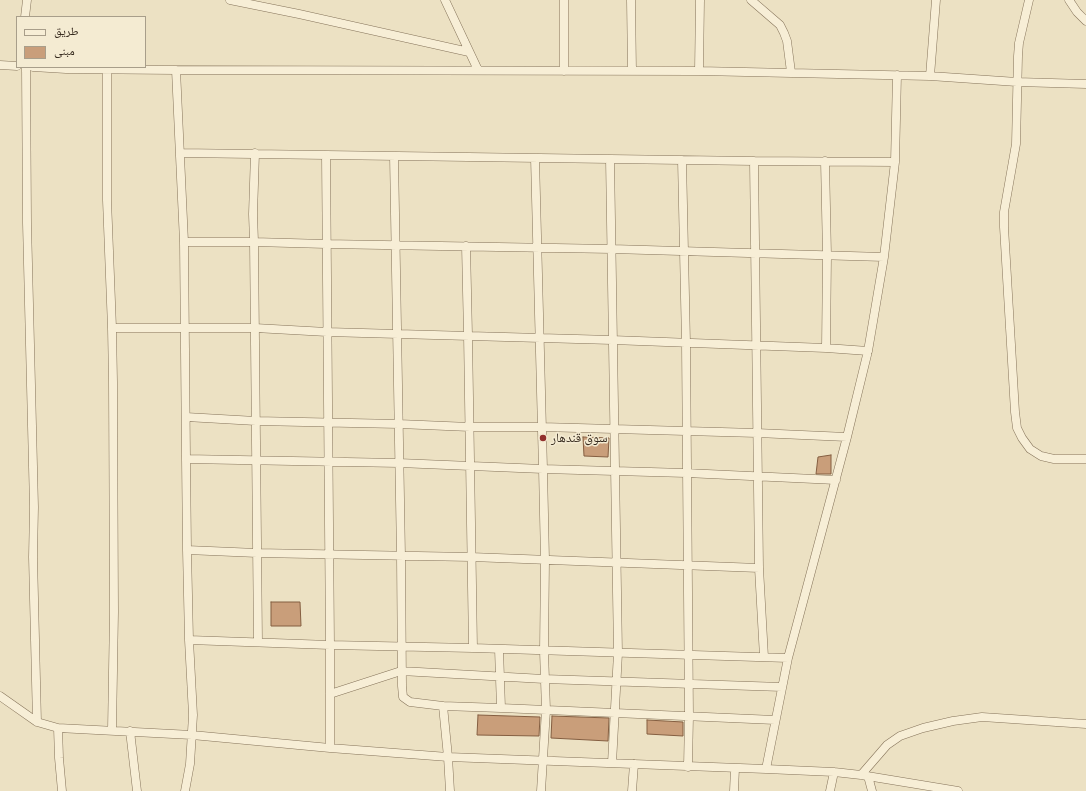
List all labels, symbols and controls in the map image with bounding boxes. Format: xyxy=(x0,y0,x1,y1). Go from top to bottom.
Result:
legend xyxy=(16,16,146,68)
text: طريق xyxy=(54,23,79,38)
text: مبنى xyxy=(54,43,75,58)
place label: سوق قندهار xyxy=(551,430,607,446)
marker: سوق قندهار xyxy=(538,433,548,443)

